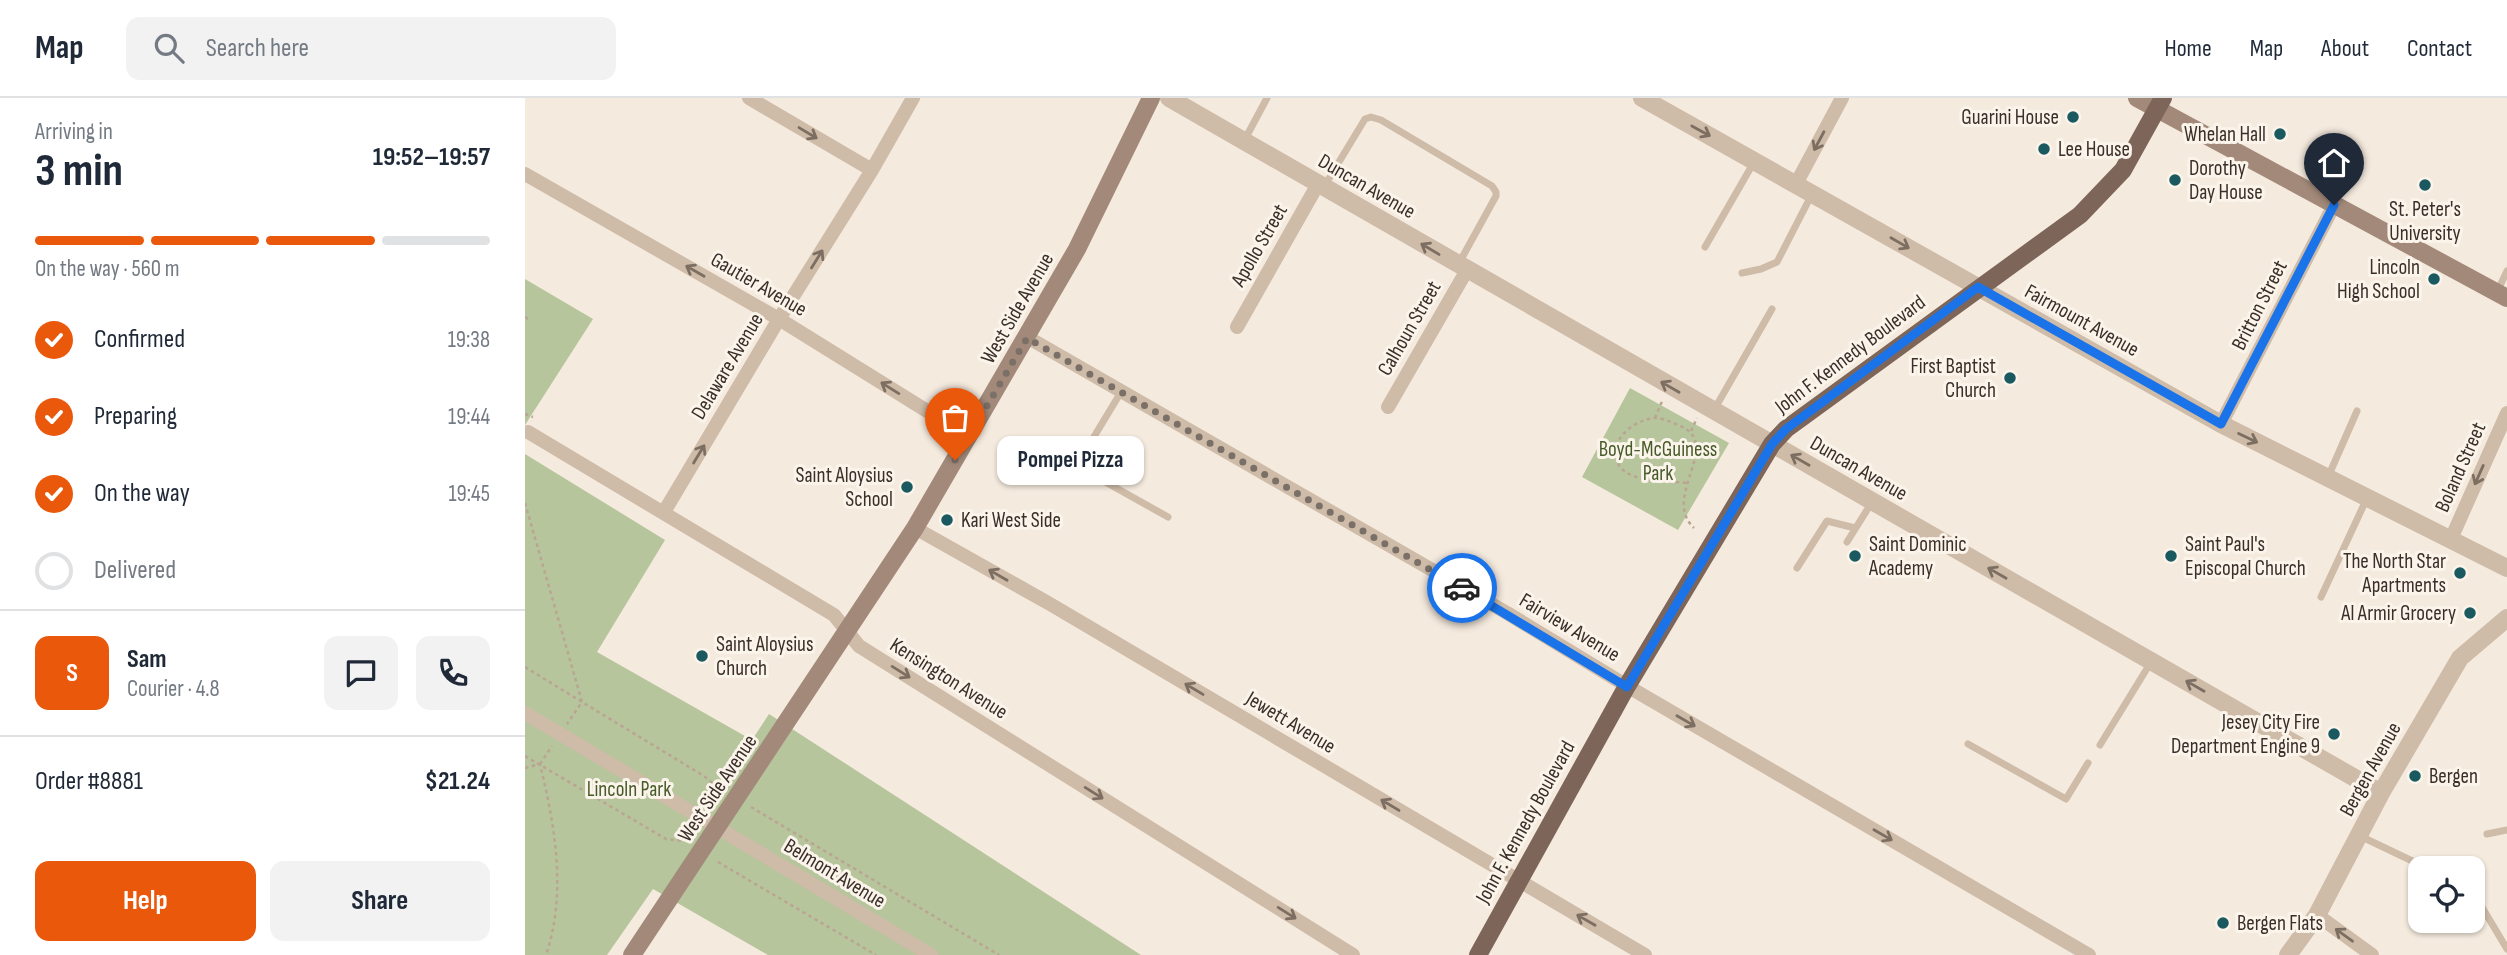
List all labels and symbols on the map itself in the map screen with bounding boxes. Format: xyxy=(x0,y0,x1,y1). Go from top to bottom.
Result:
place label: Guarini House xyxy=(1961,105,2059,130)
marker: Guarini House xyxy=(2065,109,2081,125)
place label: Whelan Hall xyxy=(2184,122,2266,147)
one-way arrow xyxy=(1691,124,1711,138)
one-way arrow xyxy=(797,126,817,140)
marker: Whelan Hall xyxy=(2272,126,2288,142)
one-way arrow xyxy=(1811,130,1825,151)
pin xyxy=(2304,133,2364,205)
place label: Lee House xyxy=(2058,137,2130,162)
marker: Lee House xyxy=(2036,141,2052,157)
street label: Duncan Avenue xyxy=(1314,149,1420,224)
place label: Dorothy Day House xyxy=(2189,156,2263,205)
marker: Dorothy Day House xyxy=(2167,172,2183,188)
marker: St. Peter's University xyxy=(2417,177,2433,193)
place label: St. Peter's University xyxy=(2389,197,2461,246)
street label: Apollo Street xyxy=(1225,200,1293,292)
one-way arrow xyxy=(1889,236,1909,250)
one-way arrow xyxy=(1421,241,1441,255)
street label: Gautier Avenue xyxy=(706,247,811,322)
street label: West Side Avenue xyxy=(976,248,1059,368)
one-way arrow xyxy=(809,250,824,269)
place label: Lincoln High School xyxy=(2337,255,2420,304)
street label: Britton Street xyxy=(2226,256,2293,354)
one-way arrow xyxy=(685,264,706,277)
marker: Lincoln High School xyxy=(2426,271,2442,287)
street label: Calhoun Street xyxy=(1372,277,1446,380)
street label: Fairmount Avenue xyxy=(2020,279,2143,362)
street label: John F. Kennedy Boulevard xyxy=(1769,290,1930,420)
street label: Delaware Avenue xyxy=(686,309,769,424)
place label: First Baptist Church xyxy=(1910,354,1996,403)
marker: First Baptist Church xyxy=(2002,370,2018,386)
one-way arrow xyxy=(1660,380,1681,393)
one-way arrow xyxy=(881,381,901,395)
pin xyxy=(925,388,985,460)
street label: Boland Street xyxy=(2430,419,2491,516)
street label: Duncan Avenue xyxy=(1806,431,1912,506)
one-way arrow xyxy=(2237,431,2258,445)
callout: Pompei Pizza xyxy=(997,436,1144,484)
park label: Boyd-McGuiness Park xyxy=(1599,437,1717,486)
one-way arrow xyxy=(693,444,707,464)
one-way arrow xyxy=(1790,453,1810,467)
place label: Saint Aloysius School xyxy=(796,463,893,512)
one-way arrow xyxy=(2472,464,2485,485)
marker: Saint Aloysius School xyxy=(899,479,915,495)
place label: Kari West Side xyxy=(961,508,1061,533)
marker: Kari West Side xyxy=(939,512,955,528)
place label: Saint Dominic Academy xyxy=(1868,532,1967,581)
place label: Saint Paul's Episcopal Church xyxy=(2185,532,2306,581)
marker: Saint Dominic Academy xyxy=(1847,548,1863,564)
marker: Saint Paul's Episcopal Church xyxy=(2163,548,2179,564)
place label: The North Star Apartments xyxy=(2343,549,2446,598)
courier xyxy=(1427,553,1497,623)
marker: The North Star Apartments xyxy=(2452,565,2468,581)
one-way arrow xyxy=(1988,566,2008,580)
one-way arrow xyxy=(988,568,1008,582)
street label: Fairview Avenue xyxy=(1515,588,1624,667)
place label: Al Armir Grocery xyxy=(2340,601,2456,626)
marker: Al Armir Grocery xyxy=(2462,605,2478,621)
place label: Saint Aloysius Church xyxy=(716,632,813,681)
street label: Kensington Avenue xyxy=(885,632,1012,725)
marker: Saint Aloysius Church xyxy=(694,648,710,664)
one-way arrow xyxy=(890,666,910,680)
one-way arrow xyxy=(2185,679,2205,693)
one-way arrow xyxy=(1185,682,1205,696)
street label: Jewett Avenue xyxy=(1240,685,1340,759)
place label: Jesey City Fire Department Engine 9 xyxy=(2171,710,2320,759)
one-way arrow xyxy=(1675,715,1696,728)
street label: Bergen Avenue xyxy=(2334,718,2406,821)
marker: Jesey City Fire Department Engine 9 xyxy=(2326,726,2342,742)
street label: West Side Avenue xyxy=(672,730,762,847)
street label: John F. Kennedy Boulevard xyxy=(1470,737,1580,909)
place label: Bergen xyxy=(2429,764,2478,789)
marker: Bergen xyxy=(2407,768,2423,784)
park label: Lincoln Park xyxy=(587,777,671,802)
one-way arrow xyxy=(1083,786,1103,800)
one-way arrow xyxy=(1380,798,1401,811)
one-way arrow xyxy=(1872,828,1892,842)
street label: Belmont Avenue xyxy=(779,833,890,914)
one-way arrow xyxy=(1276,907,1296,921)
place label: Bergen Flats xyxy=(2237,911,2323,936)
one-way arrow xyxy=(1577,913,1597,927)
marker: Bergen Flats xyxy=(2215,915,2231,931)
one-way arrow xyxy=(2335,928,2354,942)

